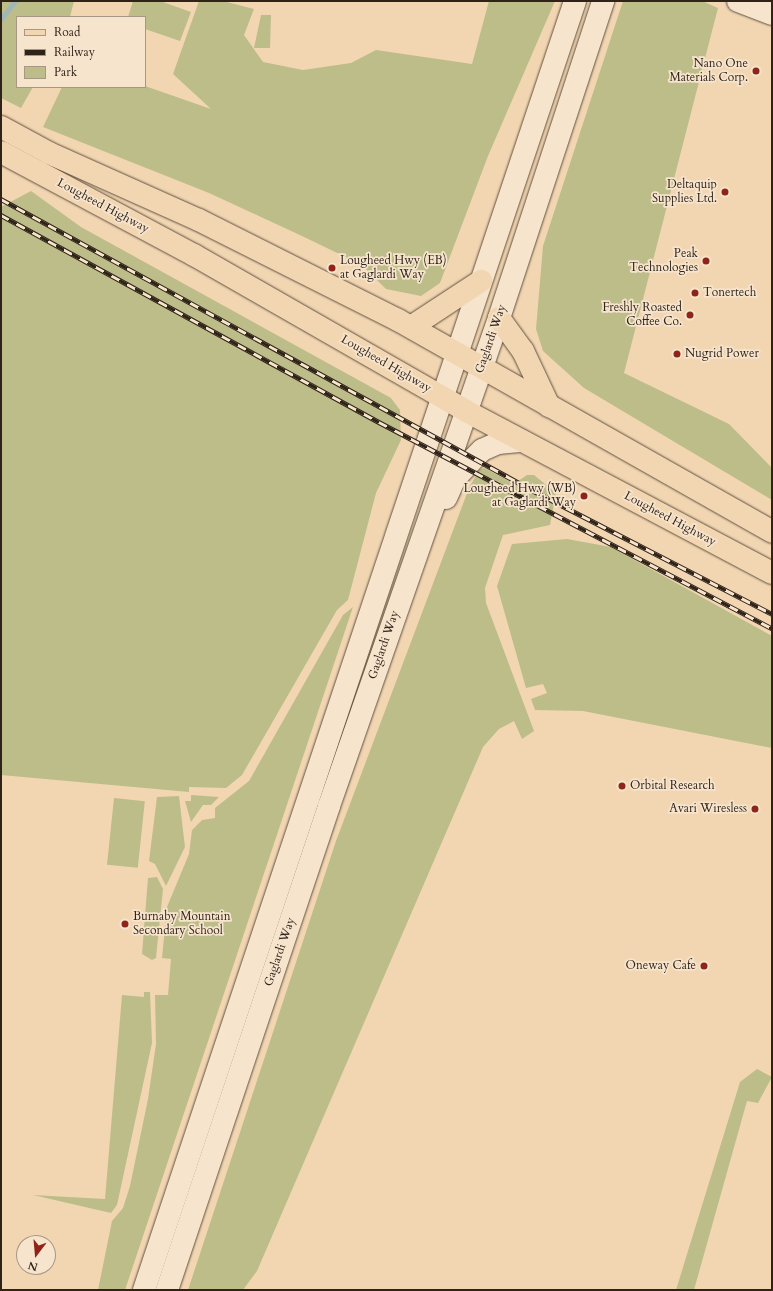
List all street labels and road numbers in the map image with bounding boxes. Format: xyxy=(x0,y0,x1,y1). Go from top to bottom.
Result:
street label: Lougheed Highway xyxy=(55,176,151,236)
street label: Gaglardi Way xyxy=(473,303,509,375)
street label: Lougheed Highway xyxy=(338,332,434,396)
street label: Lougheed Highway xyxy=(622,489,718,549)
street label: Gaglardi Way xyxy=(366,609,402,681)
street label: Gaglardi Way xyxy=(262,916,298,988)

